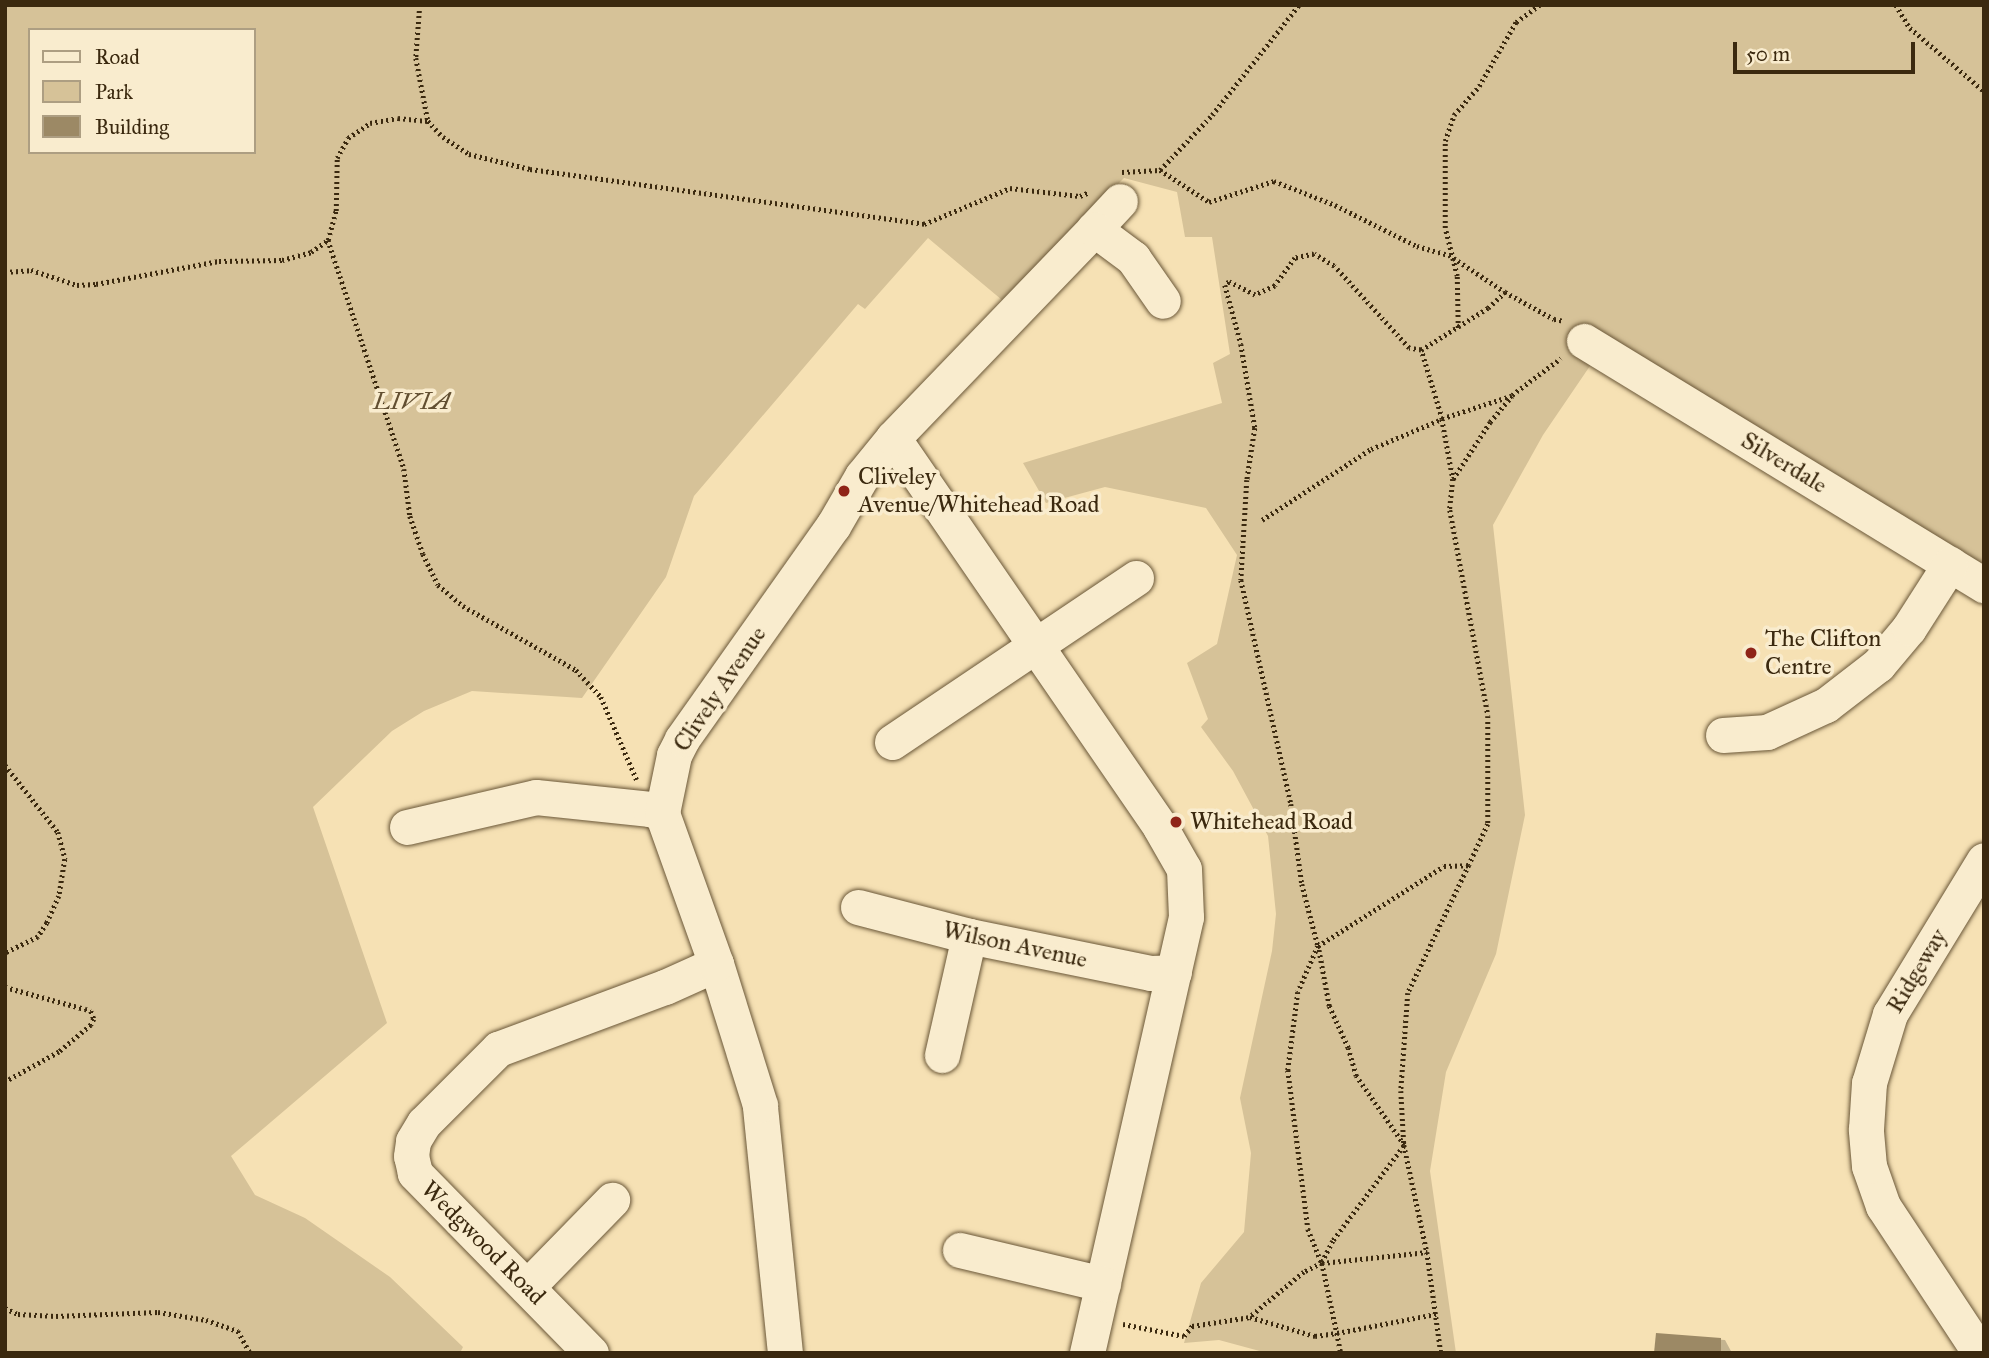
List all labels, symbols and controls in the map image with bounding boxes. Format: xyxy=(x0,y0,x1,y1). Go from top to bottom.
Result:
legend xyxy=(28,28,256,154)
scale bar xyxy=(1737,28,1919,72)
text: 50 m xyxy=(1746,41,1790,67)
text: Road xyxy=(95,44,140,70)
text: Park xyxy=(95,79,133,105)
text: Building xyxy=(95,114,169,140)
park label: LIVIA xyxy=(373,388,451,416)
street label: Silverdale xyxy=(1736,426,1832,500)
place label: Cliveley Avenue/Whitehead Road xyxy=(858,463,1099,519)
marker: Cliveley Avenue/Whitehead Road xyxy=(836,483,852,499)
street label: Clively Avenue xyxy=(668,621,772,757)
place label: The Clifton Centre xyxy=(1765,625,1881,681)
marker: The Clifton Centre xyxy=(1743,645,1759,661)
place label: Whitehead Road xyxy=(1190,808,1353,836)
marker: Whitehead Road xyxy=(1168,814,1184,830)
street label: Wilson Avenue xyxy=(940,916,1090,974)
street label: Ridgeway xyxy=(1881,924,1953,1018)
street label: Wedgwood Road xyxy=(415,1175,551,1311)

